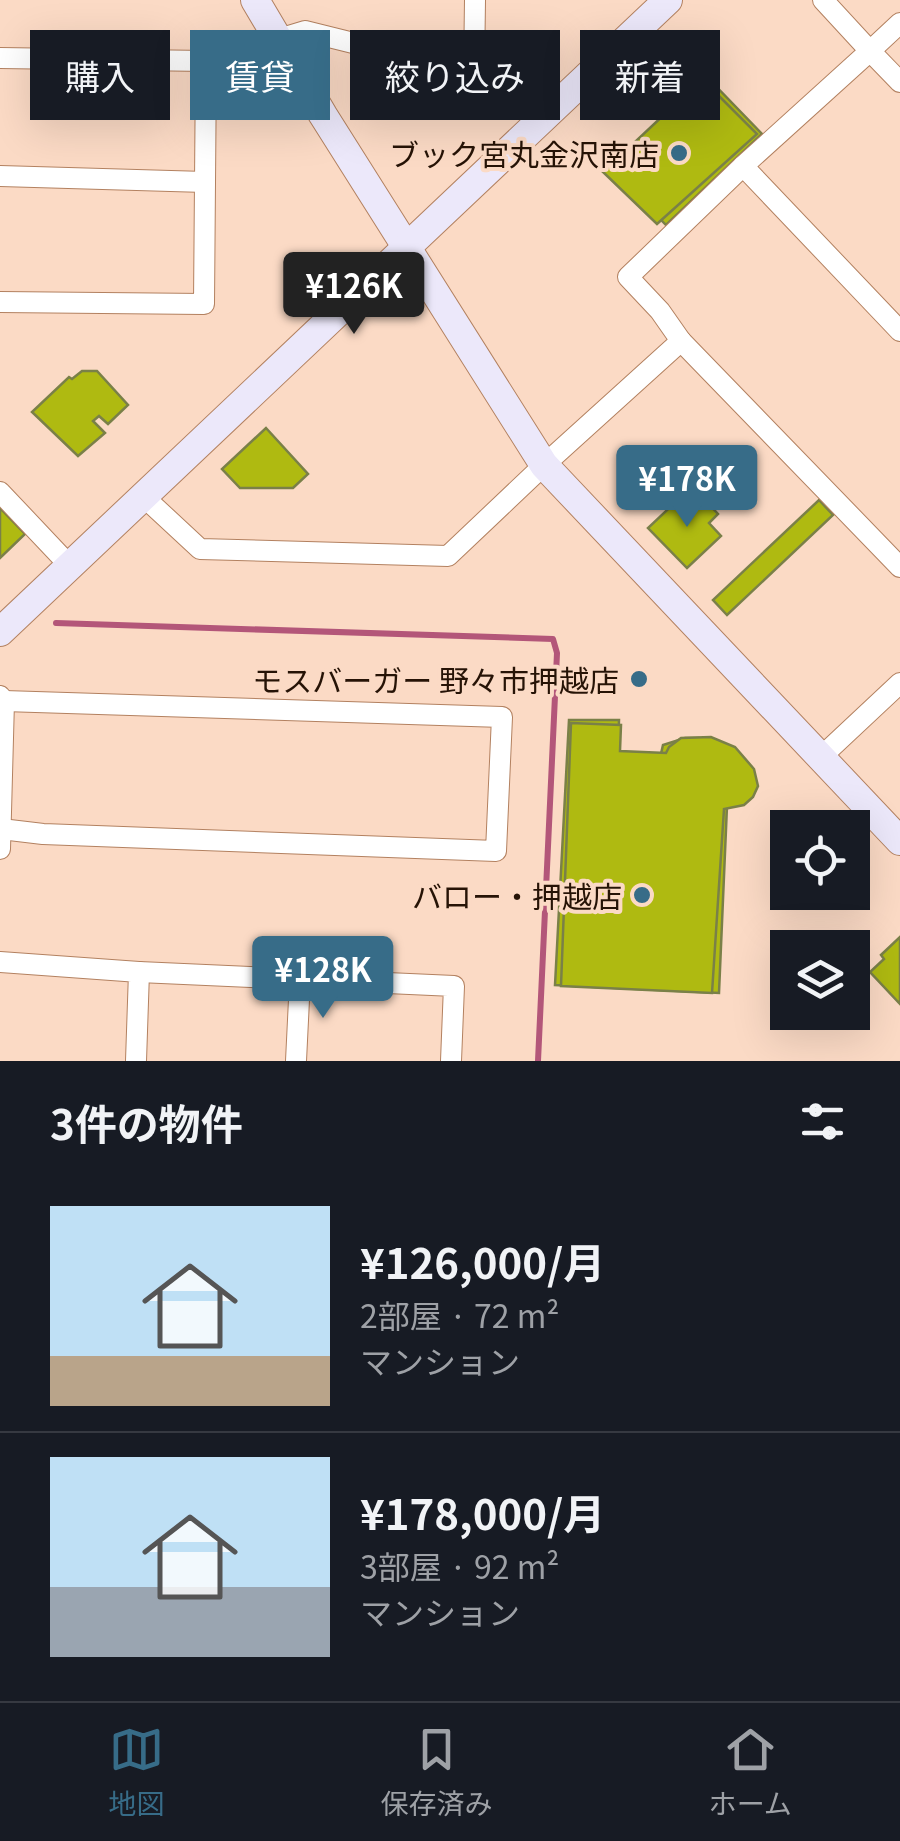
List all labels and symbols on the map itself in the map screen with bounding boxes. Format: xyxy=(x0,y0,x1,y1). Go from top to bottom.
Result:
place label: ブック宮丸金沢南店 xyxy=(389,131,659,175)
marker: ブック宮丸金沢南店 xyxy=(668,142,690,164)
pin: ¥126K xyxy=(284,252,424,337)
pin: ¥178K xyxy=(617,445,757,530)
place label: モスバーガー 野々市押越店 xyxy=(252,657,619,701)
marker: モスバーガー 野々市押越店 xyxy=(628,668,650,690)
place label: バロー・押越店 xyxy=(412,873,622,917)
marker: バロー・押越店 xyxy=(631,884,653,906)
pin: ¥128K xyxy=(253,936,393,1021)

